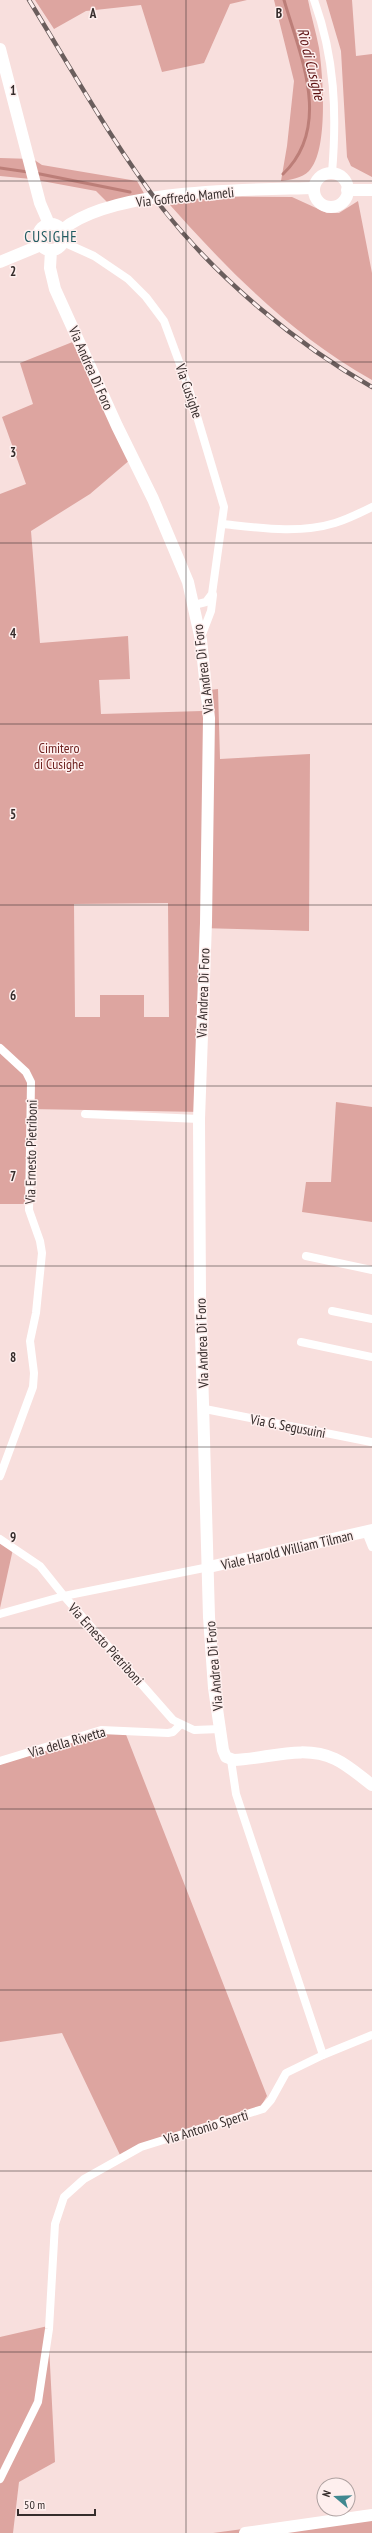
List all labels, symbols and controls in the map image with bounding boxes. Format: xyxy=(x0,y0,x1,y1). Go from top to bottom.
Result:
text: A xyxy=(89,5,97,22)
text: B xyxy=(276,5,282,22)
water label: Rio di Cusighe xyxy=(293,26,330,103)
text: 1 xyxy=(10,82,16,99)
street label: Via Goffredo Mameli xyxy=(134,183,235,211)
district label: CUSIGHE xyxy=(24,227,78,246)
text: 2 xyxy=(10,263,16,280)
street label: Via Andrea Di Foro xyxy=(64,322,117,413)
street label: Via Cusighe xyxy=(171,361,207,421)
text: 3 xyxy=(10,444,16,461)
street label: Via Andrea Di Foro xyxy=(189,623,218,716)
text: 4 xyxy=(10,625,17,642)
park label: Cimitero di Cusighe xyxy=(34,739,84,773)
text: 5 xyxy=(10,806,16,823)
street label: Via Andrea Di Foro xyxy=(192,948,214,1039)
text: 6 xyxy=(10,987,16,1004)
street label: Via Ernesto Pietriboni xyxy=(21,1100,41,1205)
text: 7 xyxy=(10,1168,16,1185)
street label: Via Andrea Di Foro xyxy=(191,1298,213,1389)
text: 8 xyxy=(10,1349,16,1366)
street label: Via G. Segusuini xyxy=(248,1410,327,1442)
street label: Viale Harold William Tilman xyxy=(218,1526,355,1574)
text: 9 xyxy=(10,1529,16,1546)
street label: Via Ernesto Pietriboni xyxy=(64,1598,148,1689)
street label: Via Andrea Di Foro xyxy=(201,1620,227,1713)
street label: Via della Rivetta xyxy=(25,1722,108,1762)
street label: Via Antonio Sperti xyxy=(161,2106,250,2149)
north arrow xyxy=(316,2477,356,2517)
text: N xyxy=(319,2489,334,2499)
scale bar xyxy=(18,2491,95,2517)
text: 50 m xyxy=(24,2497,45,2512)

